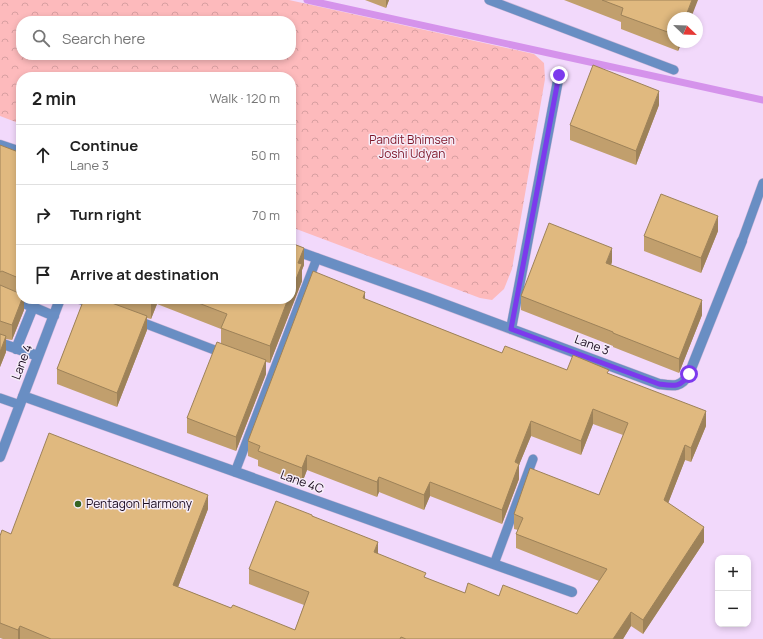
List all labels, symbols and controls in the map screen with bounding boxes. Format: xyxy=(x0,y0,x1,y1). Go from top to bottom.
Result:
north arrow xyxy=(667,12,703,48)
search box xyxy=(16,16,296,60)
icon: search xyxy=(30,27,52,49)
text: Search here xyxy=(62,28,145,49)
route end xyxy=(550,66,568,84)
text: 2 min xyxy=(32,87,76,110)
text: Walk · 120 m xyxy=(210,89,280,107)
park label: Pandit Bhimsen Joshi Udyan xyxy=(369,131,455,162)
text: Continue xyxy=(70,135,138,156)
icon: ahead xyxy=(32,144,54,166)
text: 50 m xyxy=(251,146,280,164)
text: Lane 3 xyxy=(70,156,109,174)
icon: right xyxy=(32,204,54,226)
text: Turn right xyxy=(70,204,141,225)
text: 70 m xyxy=(252,206,280,224)
icon: arrive xyxy=(32,264,54,286)
text: Arrive at destination xyxy=(70,264,219,285)
street label: Lane 3 xyxy=(572,330,612,359)
street label: Lane 4 xyxy=(7,342,36,382)
route start xyxy=(680,365,698,383)
street label: Lane 4C xyxy=(278,466,327,497)
place label: Pentagon Harmony xyxy=(86,495,193,512)
marker: Pentagon Harmony xyxy=(73,499,83,509)
map controls xyxy=(715,555,751,627)
button: + xyxy=(715,555,751,591)
button: − xyxy=(715,591,751,627)

